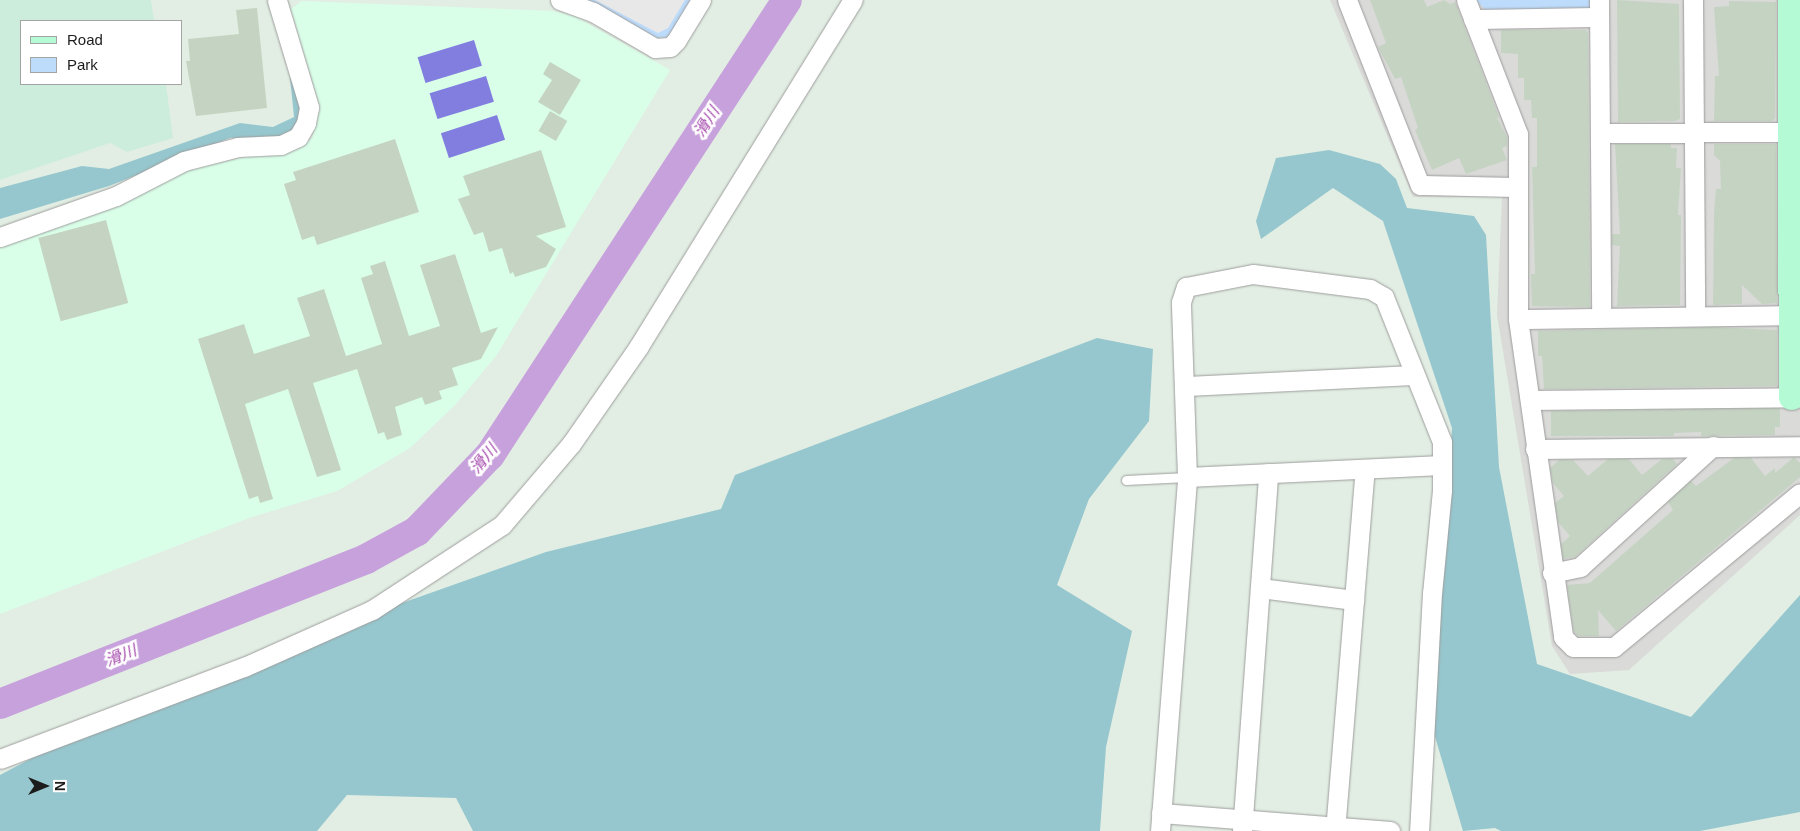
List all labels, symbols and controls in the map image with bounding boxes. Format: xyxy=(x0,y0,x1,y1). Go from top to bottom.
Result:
legend xyxy=(20,20,182,85)
text: Road xyxy=(67,31,103,48)
text: Park xyxy=(67,56,98,73)
water label: 滑川 xyxy=(690,103,724,141)
water label: 滑川 xyxy=(466,441,502,477)
water label: 滑川 xyxy=(103,641,139,671)
north arrow xyxy=(20,761,70,811)
text: N xyxy=(52,781,68,791)

